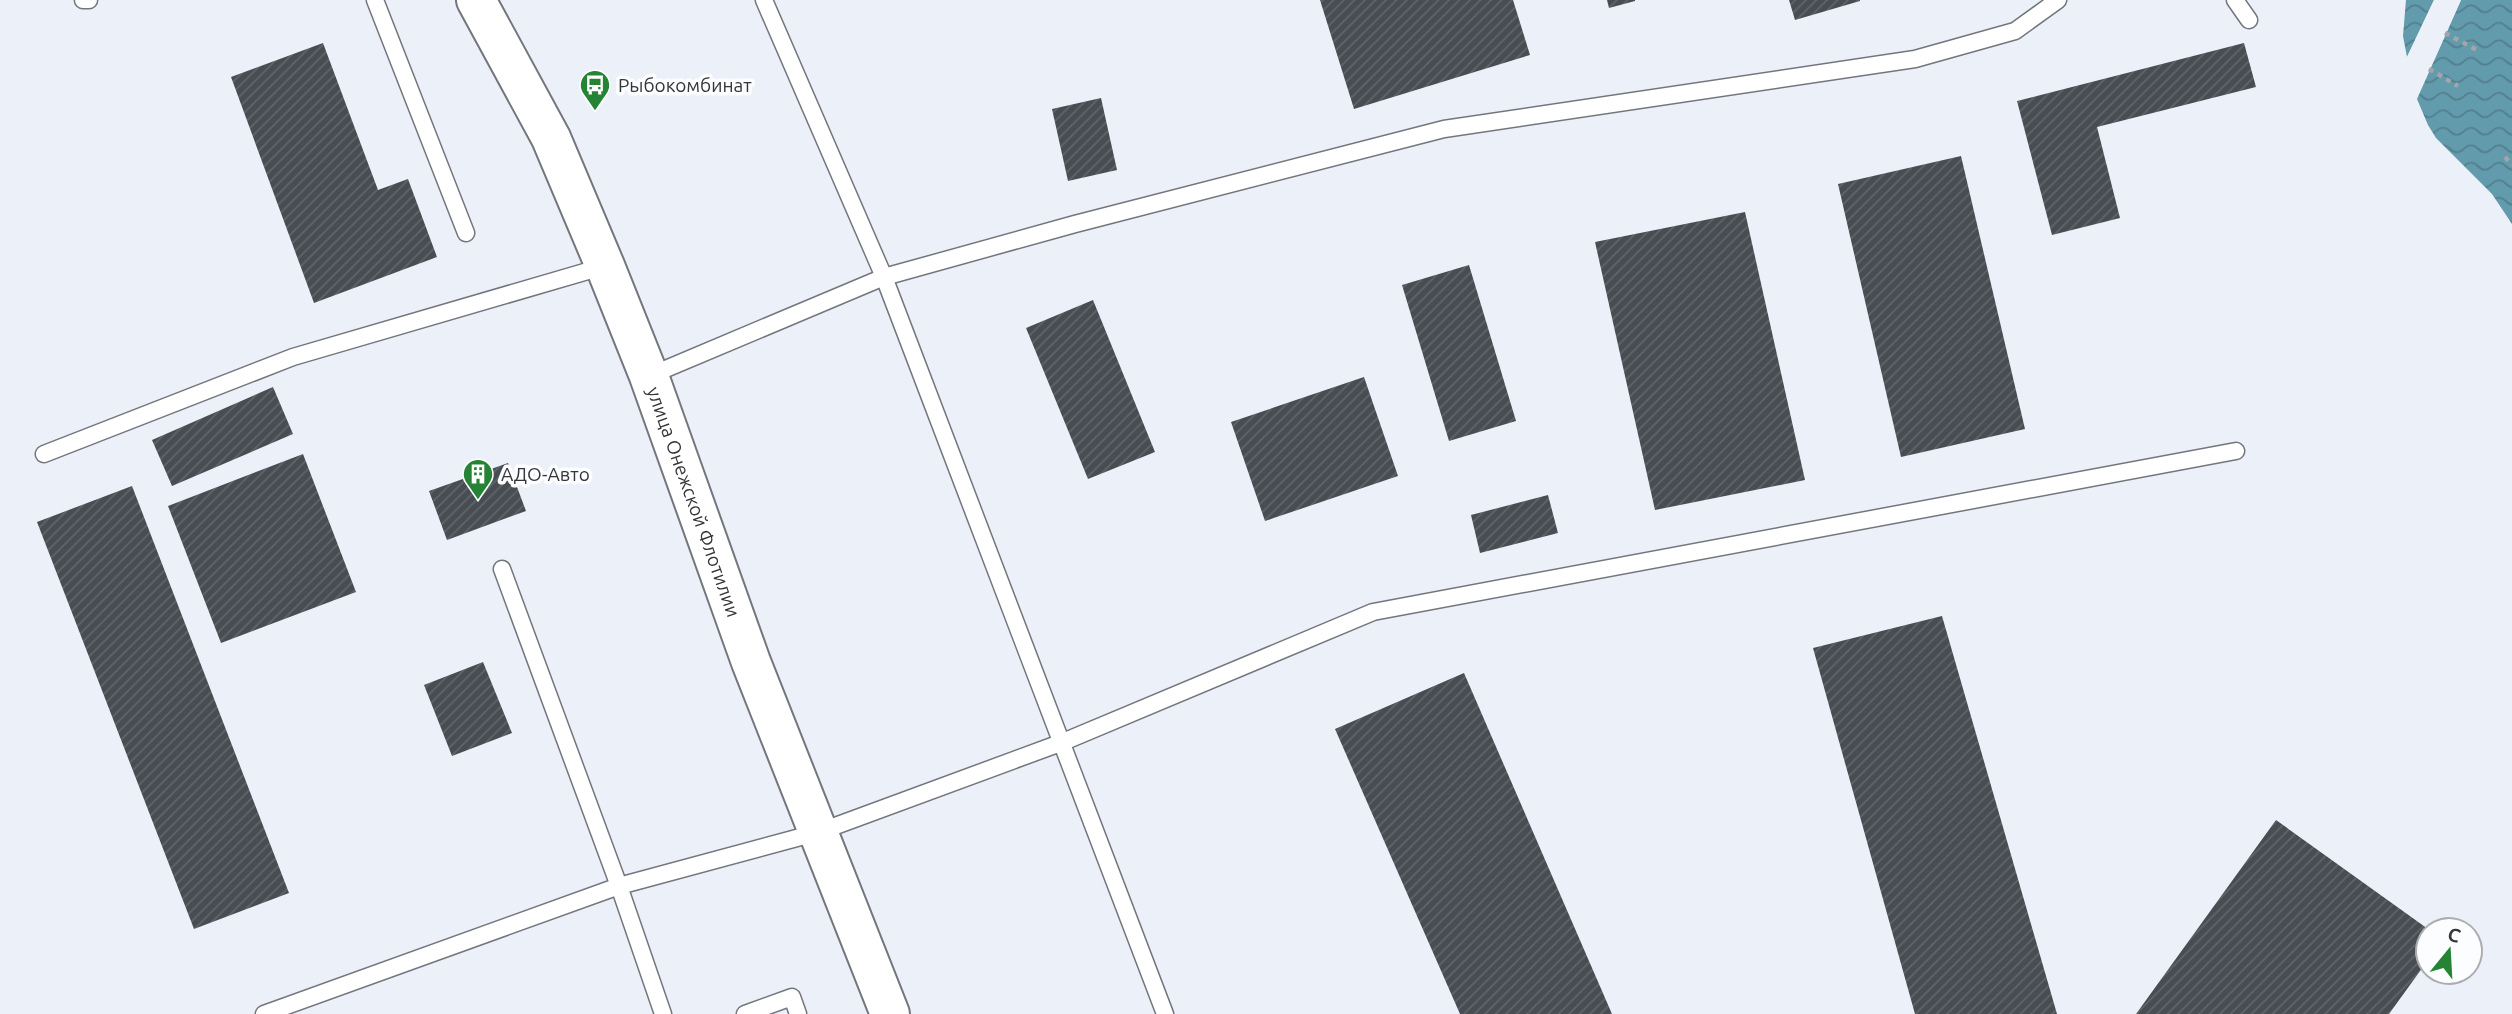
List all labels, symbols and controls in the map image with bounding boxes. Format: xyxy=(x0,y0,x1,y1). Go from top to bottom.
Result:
bus stop icon: Рыбокомбинат xyxy=(578,68,612,112)
place label: Рыбокомбинат xyxy=(618,74,752,96)
street label: улица Онежской Флотилии xyxy=(643,384,745,620)
building icon: АДО-Авто xyxy=(461,457,495,501)
place label: АДО-Авто xyxy=(501,463,590,485)
north arrow xyxy=(2414,916,2484,986)
text: С xyxy=(2445,922,2463,947)

